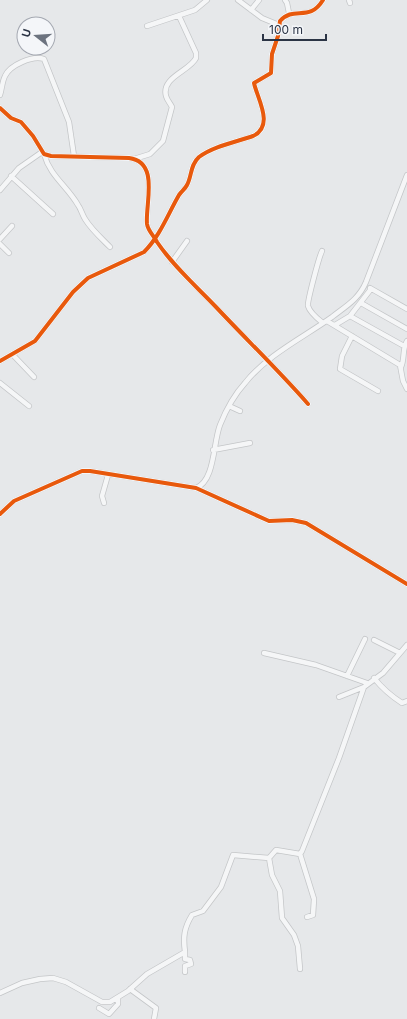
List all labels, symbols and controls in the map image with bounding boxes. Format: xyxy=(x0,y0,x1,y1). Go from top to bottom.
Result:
north arrow xyxy=(16,16,56,56)
scale bar xyxy=(263,16,326,42)
text: 100 m xyxy=(269,22,303,37)
text: U xyxy=(19,27,34,39)

